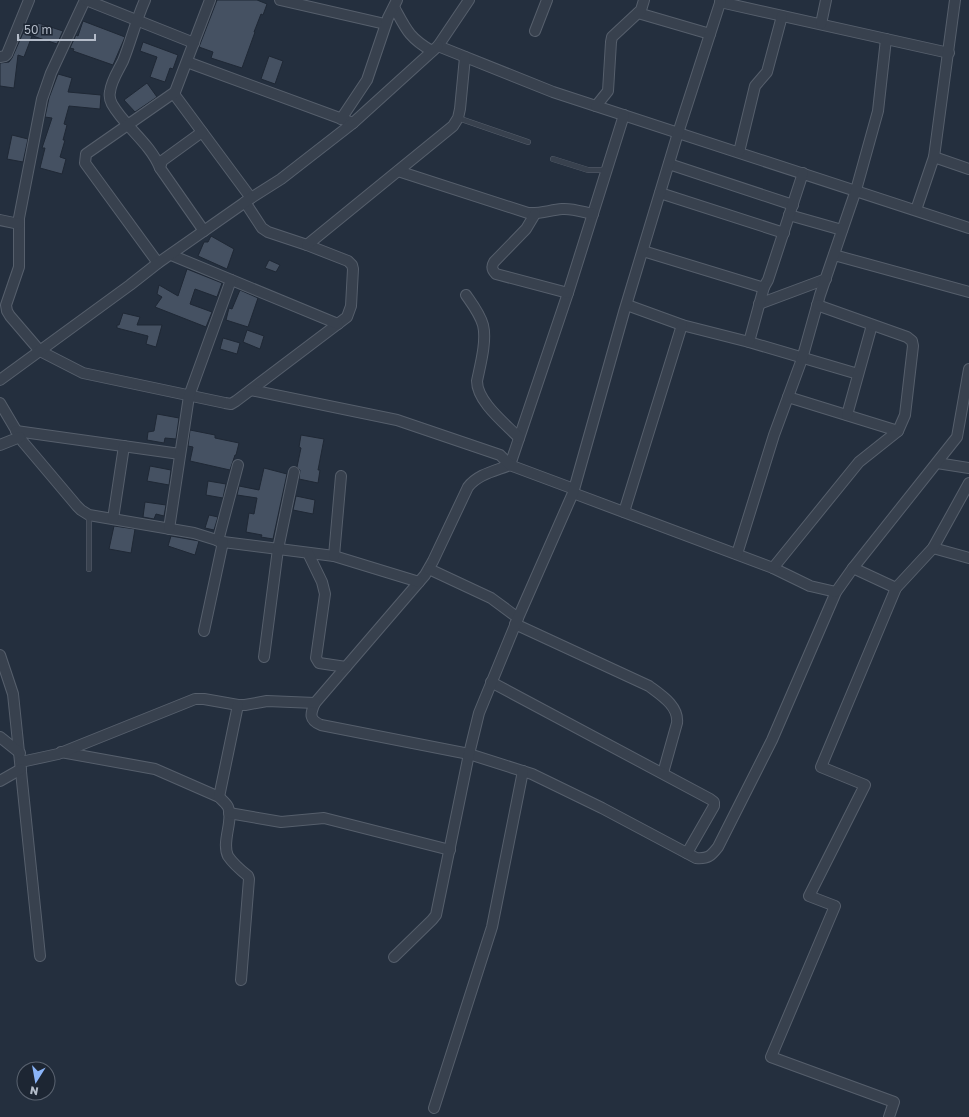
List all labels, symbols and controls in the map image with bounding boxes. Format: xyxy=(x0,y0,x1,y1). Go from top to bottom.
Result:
scale bar xyxy=(18,16,95,42)
text: 50 m xyxy=(24,22,52,37)
north arrow xyxy=(16,1061,56,1101)
text: N xyxy=(29,1084,39,1098)

